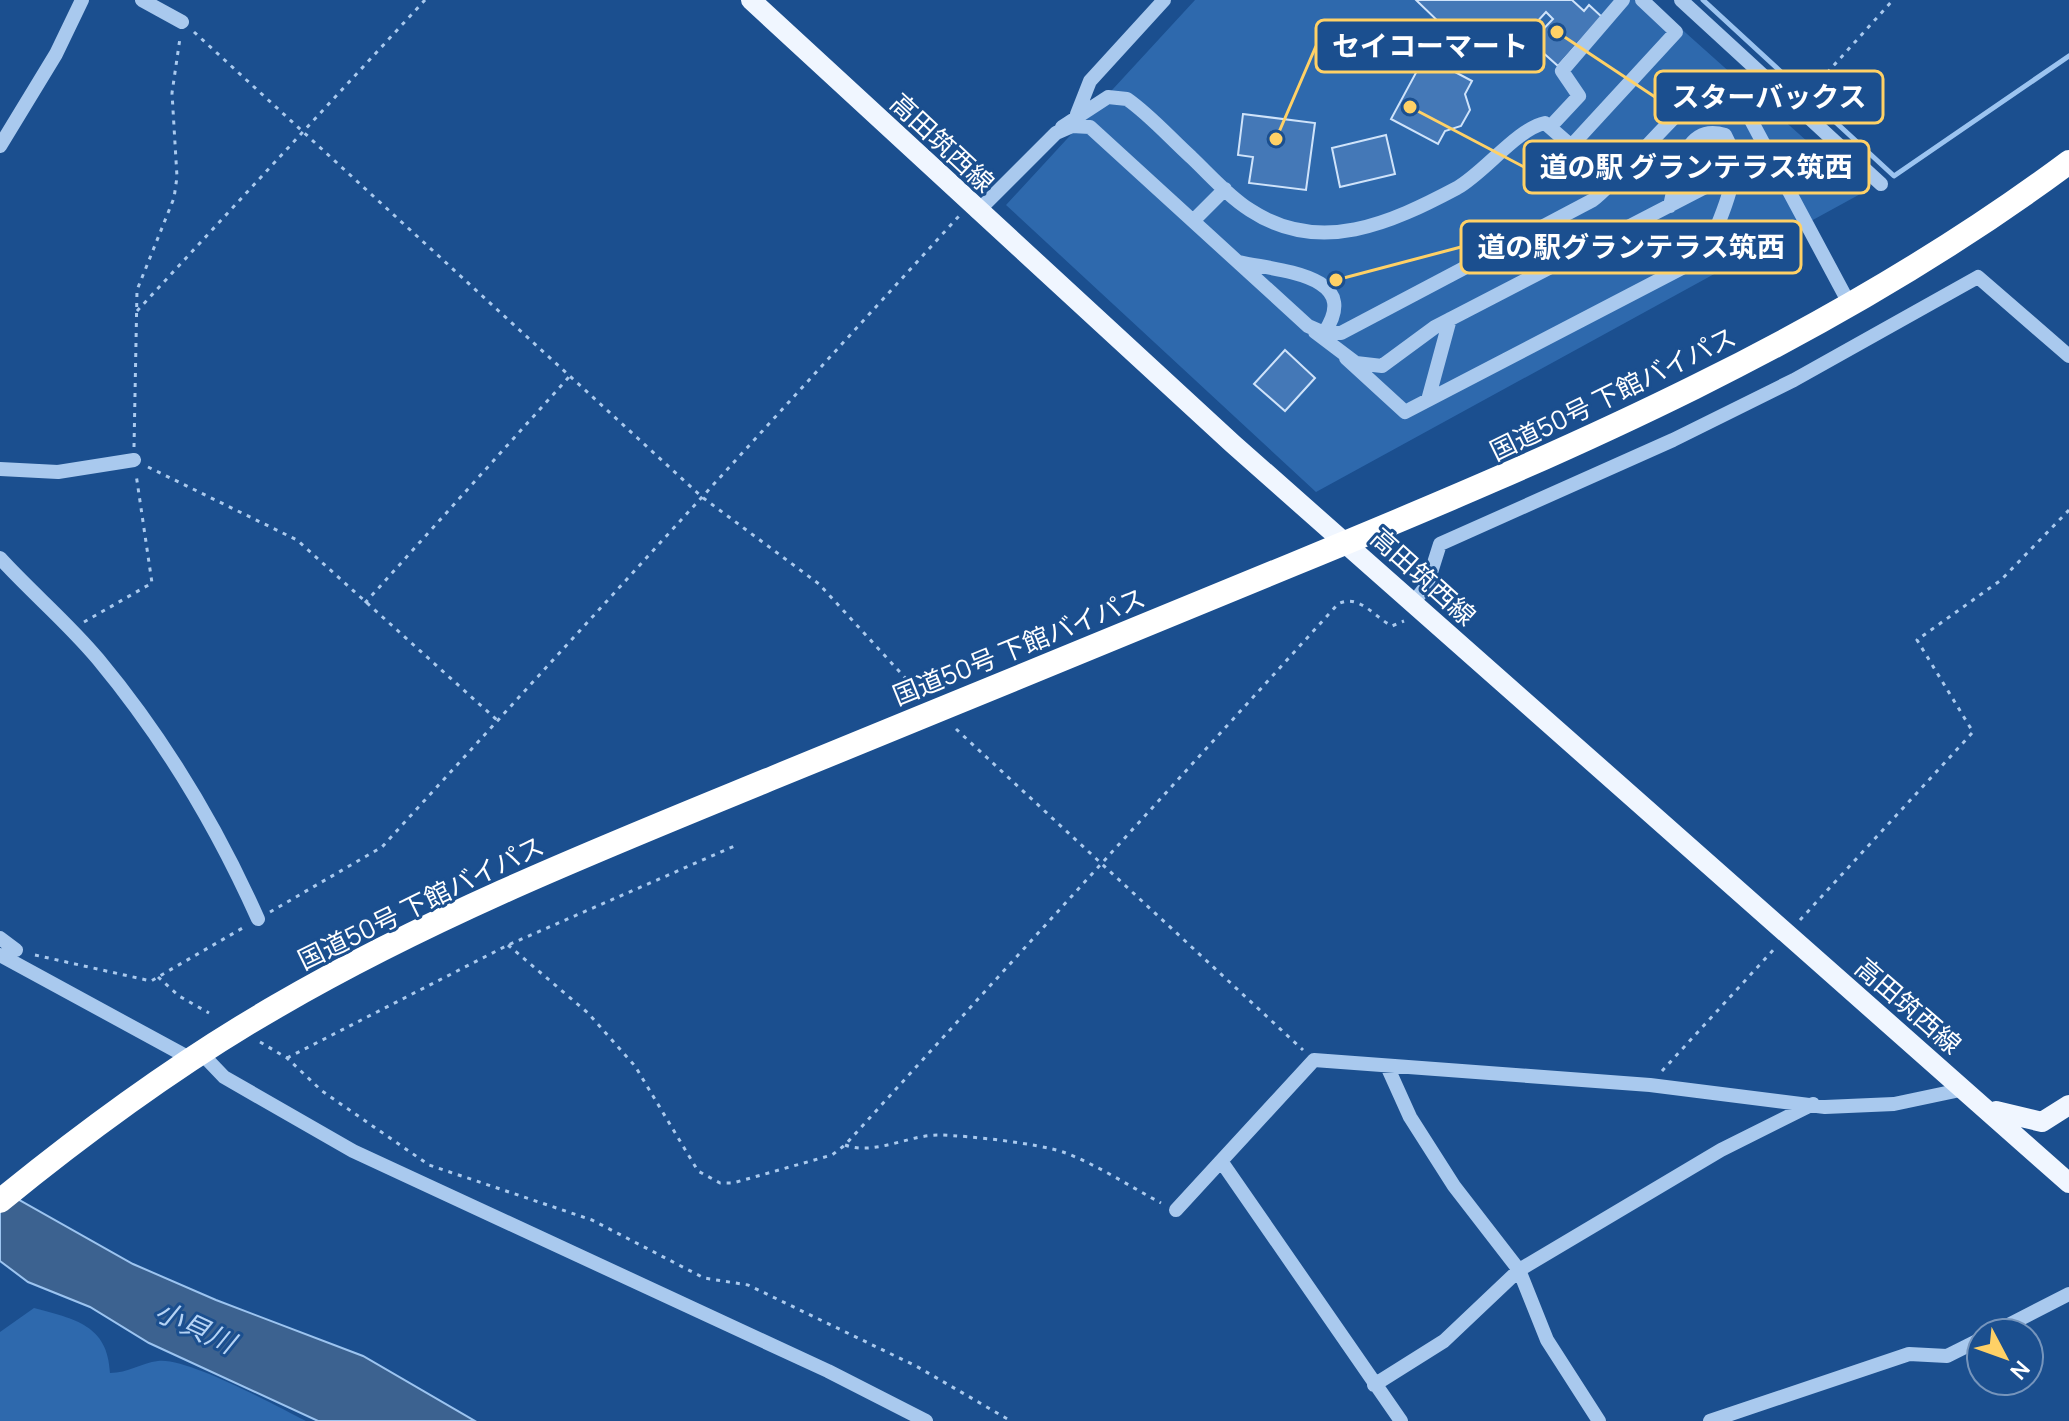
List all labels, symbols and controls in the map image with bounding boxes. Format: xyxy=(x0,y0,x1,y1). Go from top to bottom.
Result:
callout: セイコーマート xyxy=(1316,20,1544,72)
text: セイコーマート xyxy=(1332,26,1528,64)
callout: スターバックス xyxy=(1655,71,1883,123)
text: スターバックス xyxy=(1672,77,1866,115)
street label: 高田筑西線 xyxy=(883,85,1003,200)
callout: 道の駅 グランテラス筑西 xyxy=(1524,141,1869,193)
text: 道の駅 グランテラス筑西 xyxy=(1539,147,1853,185)
callout: 道の駅グランテラス筑西 xyxy=(1461,221,1801,273)
text: 道の駅グランテラス筑西 xyxy=(1477,227,1785,265)
street label: 国道50号 下館バイパス xyxy=(1484,318,1742,468)
street label: 高田筑西線 xyxy=(1363,519,1484,633)
street label: 国道50号 下館バイパス xyxy=(887,579,1150,713)
street label: 国道50号 下館バイパス xyxy=(292,827,550,977)
street label: 高田筑西線 xyxy=(1848,949,1970,1061)
water label: 小貝川 xyxy=(149,1291,244,1362)
north arrow xyxy=(1965,1317,2045,1397)
text: N xyxy=(2004,1354,2037,1386)

